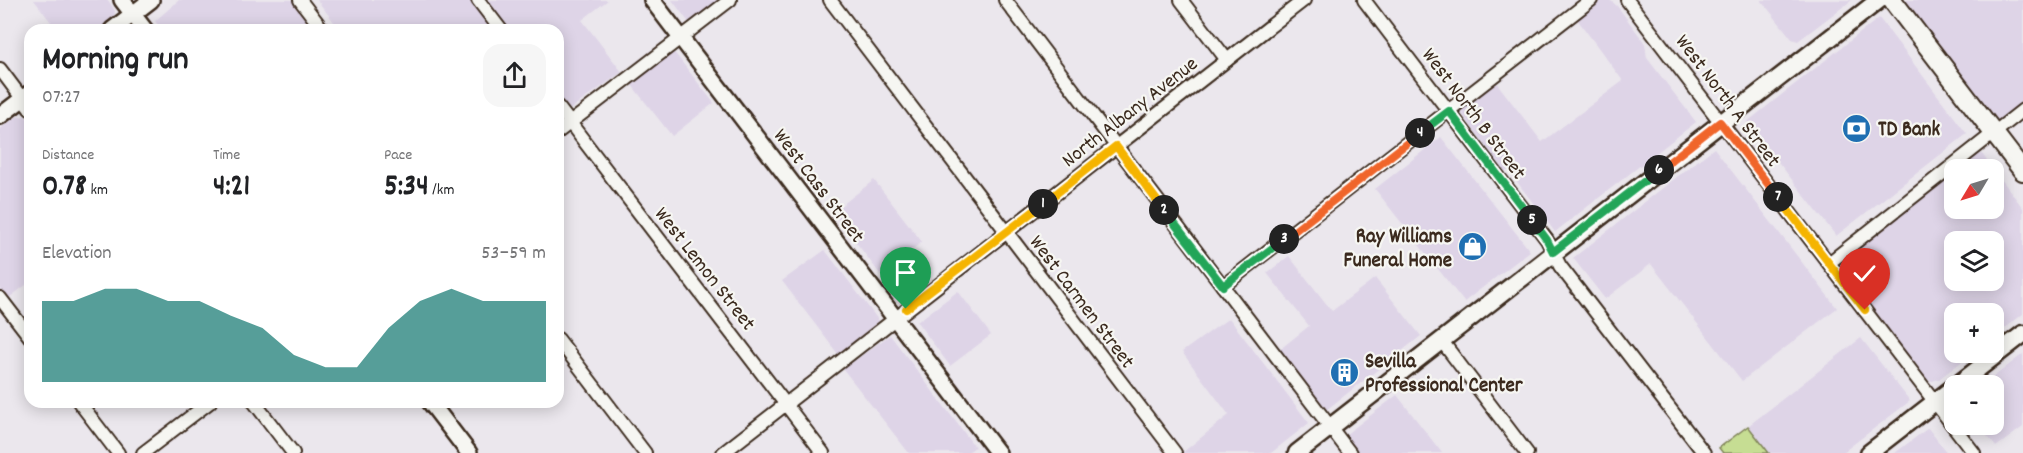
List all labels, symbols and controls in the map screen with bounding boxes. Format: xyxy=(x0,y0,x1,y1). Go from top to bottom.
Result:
street label: West North A Street xyxy=(1667,29,1787,175)
text: Morning run xyxy=(42,38,189,85)
street label: West North B Street xyxy=(1413,43,1532,187)
button: share xyxy=(483,44,546,107)
street label: North Albany Avenue xyxy=(1056,51,1205,176)
text: 07:27 xyxy=(42,84,80,112)
bank icon: TD Bank xyxy=(1841,112,1873,144)
place label: TD Bank xyxy=(1878,116,1941,146)
pin: 4 xyxy=(1405,118,1435,148)
text: 4 xyxy=(1417,121,1423,144)
street label: West Cass Street xyxy=(765,123,871,251)
text: Distance xyxy=(42,144,94,167)
text: Time xyxy=(213,144,240,167)
text: Pace xyxy=(384,144,412,167)
pin: 6 xyxy=(1644,155,1674,185)
text: 6 xyxy=(1655,158,1663,181)
north arrow xyxy=(1944,159,2004,219)
map controls xyxy=(1944,159,2004,435)
text: 0.78 xyxy=(42,167,87,210)
text: 4:21 xyxy=(213,167,250,210)
text: 5:34 xyxy=(384,167,429,210)
text: km xyxy=(87,179,108,202)
text: /km xyxy=(429,179,454,202)
pin: 7 xyxy=(1763,182,1793,212)
text: 7 xyxy=(1775,185,1781,208)
pin: 1 xyxy=(1028,189,1058,219)
text: 1 xyxy=(1041,192,1045,215)
pin: 2 xyxy=(1149,195,1179,225)
text: 2 xyxy=(1161,198,1168,221)
street label: West Lemon Street xyxy=(646,202,762,338)
pin: 5 xyxy=(1517,205,1547,235)
text: 5 xyxy=(1528,208,1536,231)
place label: Ray Williams Funeral Home xyxy=(1343,223,1452,277)
pin: 3 xyxy=(1269,224,1299,254)
text: 3 xyxy=(1280,227,1288,250)
street label: West Carmen Street xyxy=(1021,230,1141,376)
shop icon: Ray Williams Funeral Home xyxy=(1457,231,1489,263)
button: layers xyxy=(1944,231,2004,291)
text: Elevation xyxy=(42,240,112,268)
text: 53–59 m xyxy=(481,240,546,268)
pin xyxy=(880,247,931,309)
pin xyxy=(1839,248,1890,310)
icon: arrive xyxy=(889,256,922,289)
icon: check xyxy=(1848,257,1881,290)
button: + xyxy=(1944,303,2004,363)
place label: Sevilla Professional Center xyxy=(1365,348,1524,402)
building icon: Sevilla Professional Center xyxy=(1328,356,1360,388)
button: − xyxy=(1944,375,2004,435)

